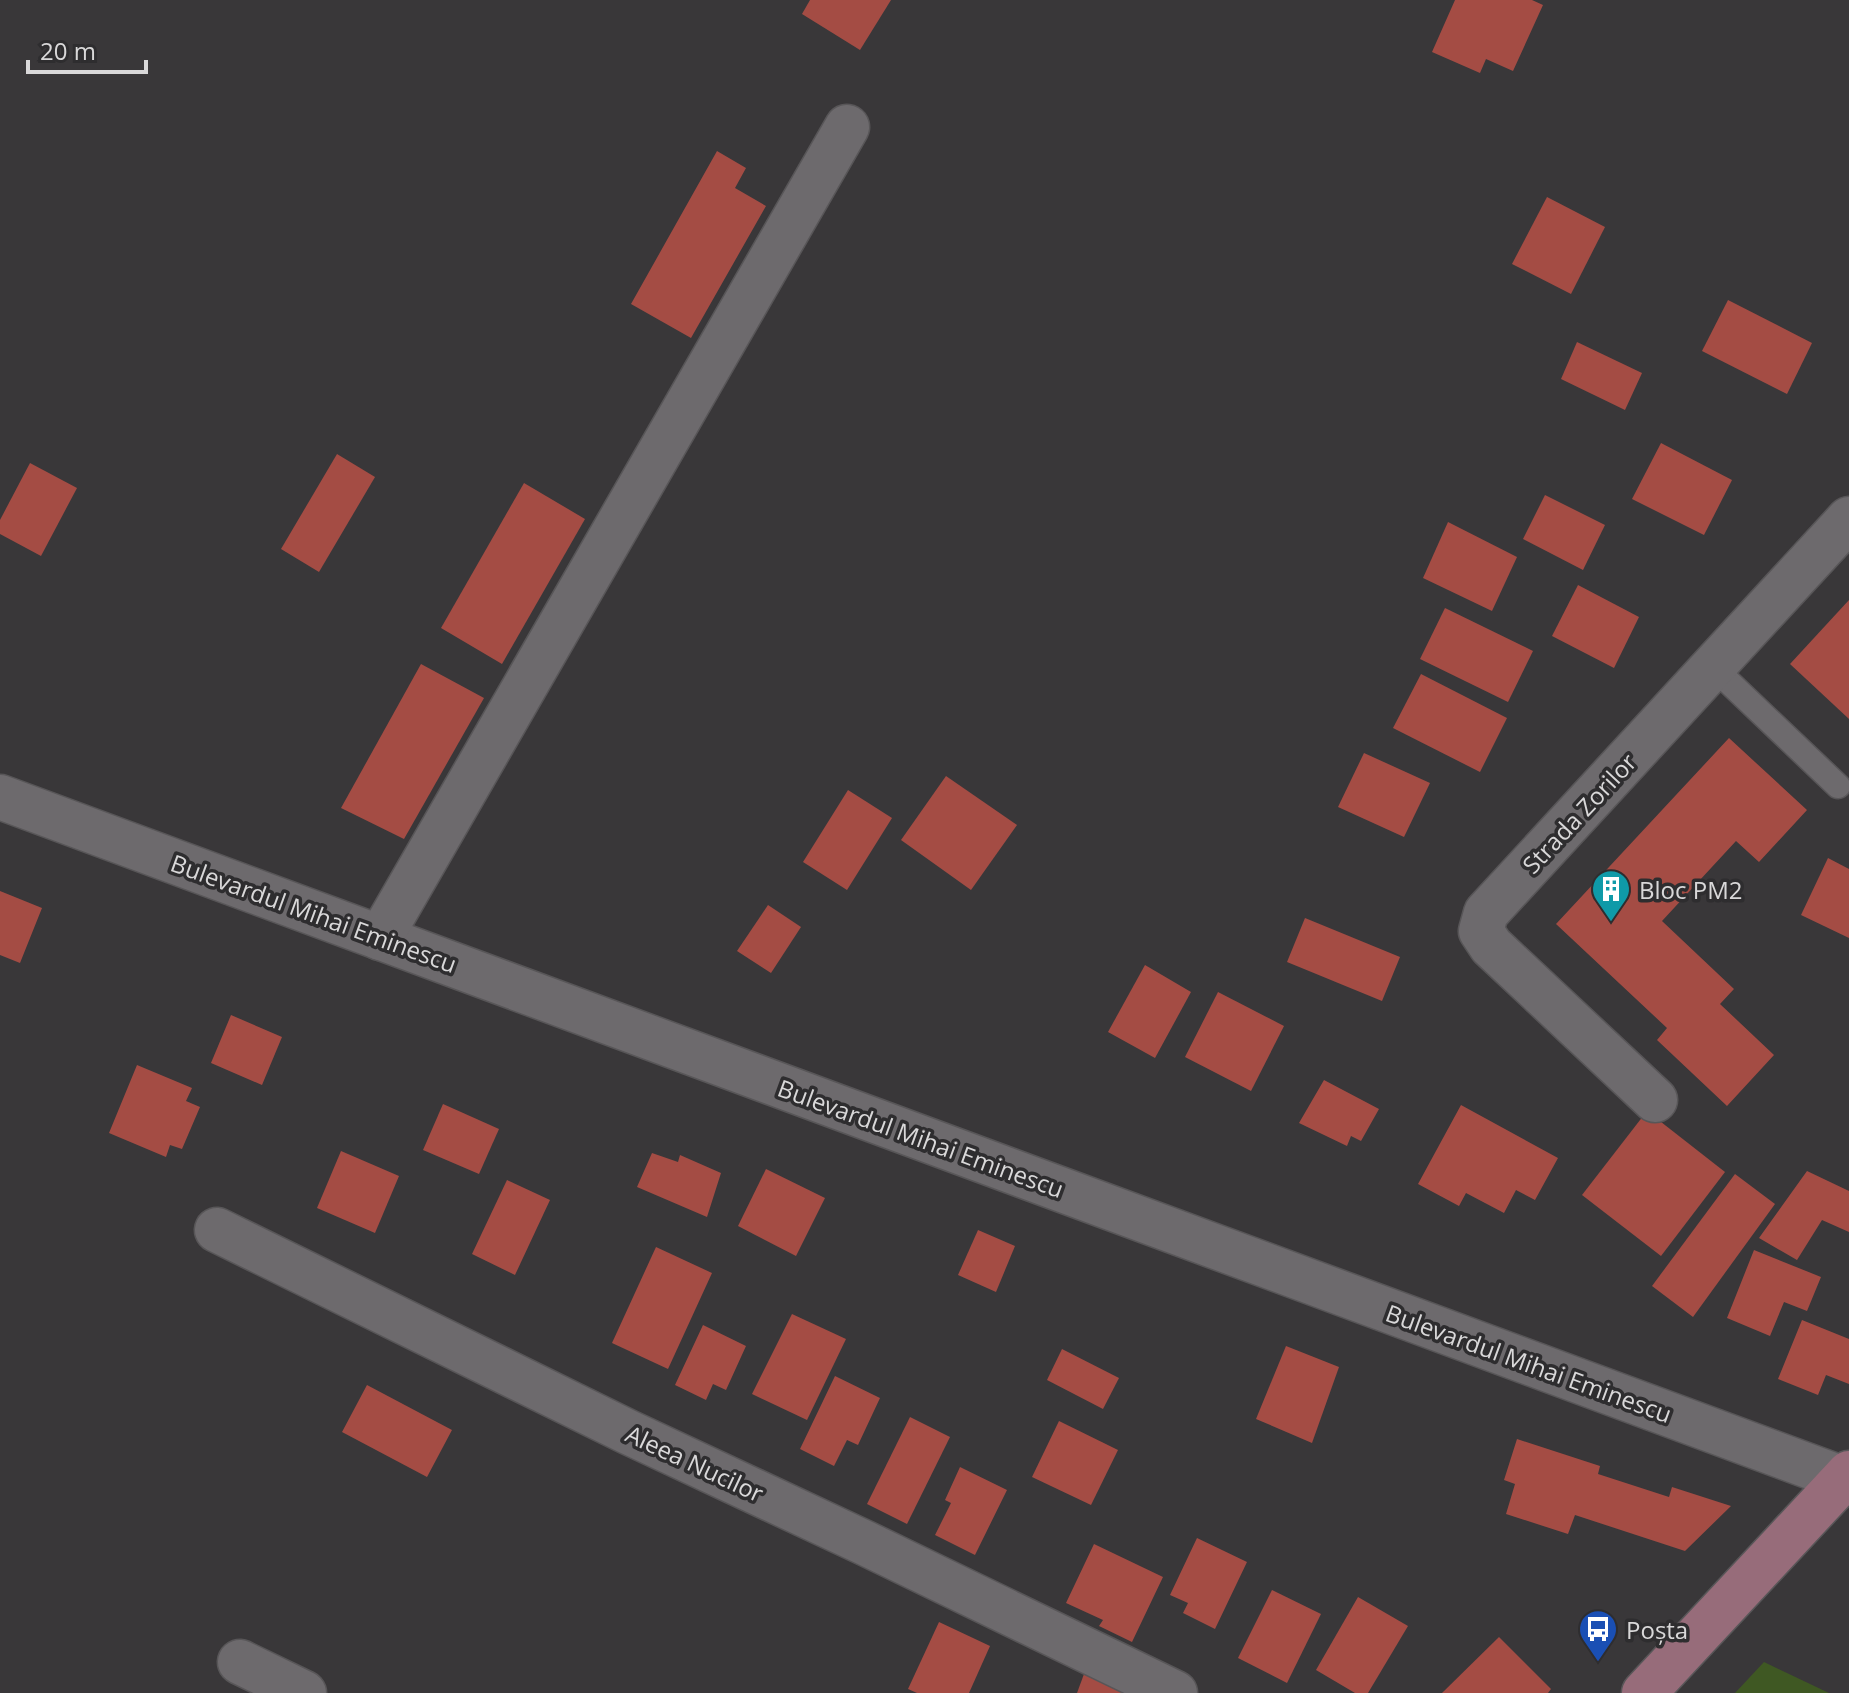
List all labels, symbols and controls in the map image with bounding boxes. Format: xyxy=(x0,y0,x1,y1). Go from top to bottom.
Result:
scale bar xyxy=(28,24,146,74)
text: 20 m xyxy=(40,34,96,67)
street label: Strada Zorilor xyxy=(1515,745,1644,880)
street label: Bulevardul Mihai Eminescu xyxy=(166,846,462,980)
building icon: Bloc PM2 xyxy=(1590,868,1632,923)
place label: Bloc PM2 xyxy=(1639,873,1742,906)
street label: Bulevardul Mihai Eminescu xyxy=(773,1071,1069,1205)
street label: Bulevardul Mihai Eminescu xyxy=(1381,1296,1677,1430)
street label: Aleea Nucilor xyxy=(621,1417,769,1509)
bus stop icon: Poșta xyxy=(1577,1608,1619,1663)
place label: Poșta xyxy=(1626,1613,1688,1646)

